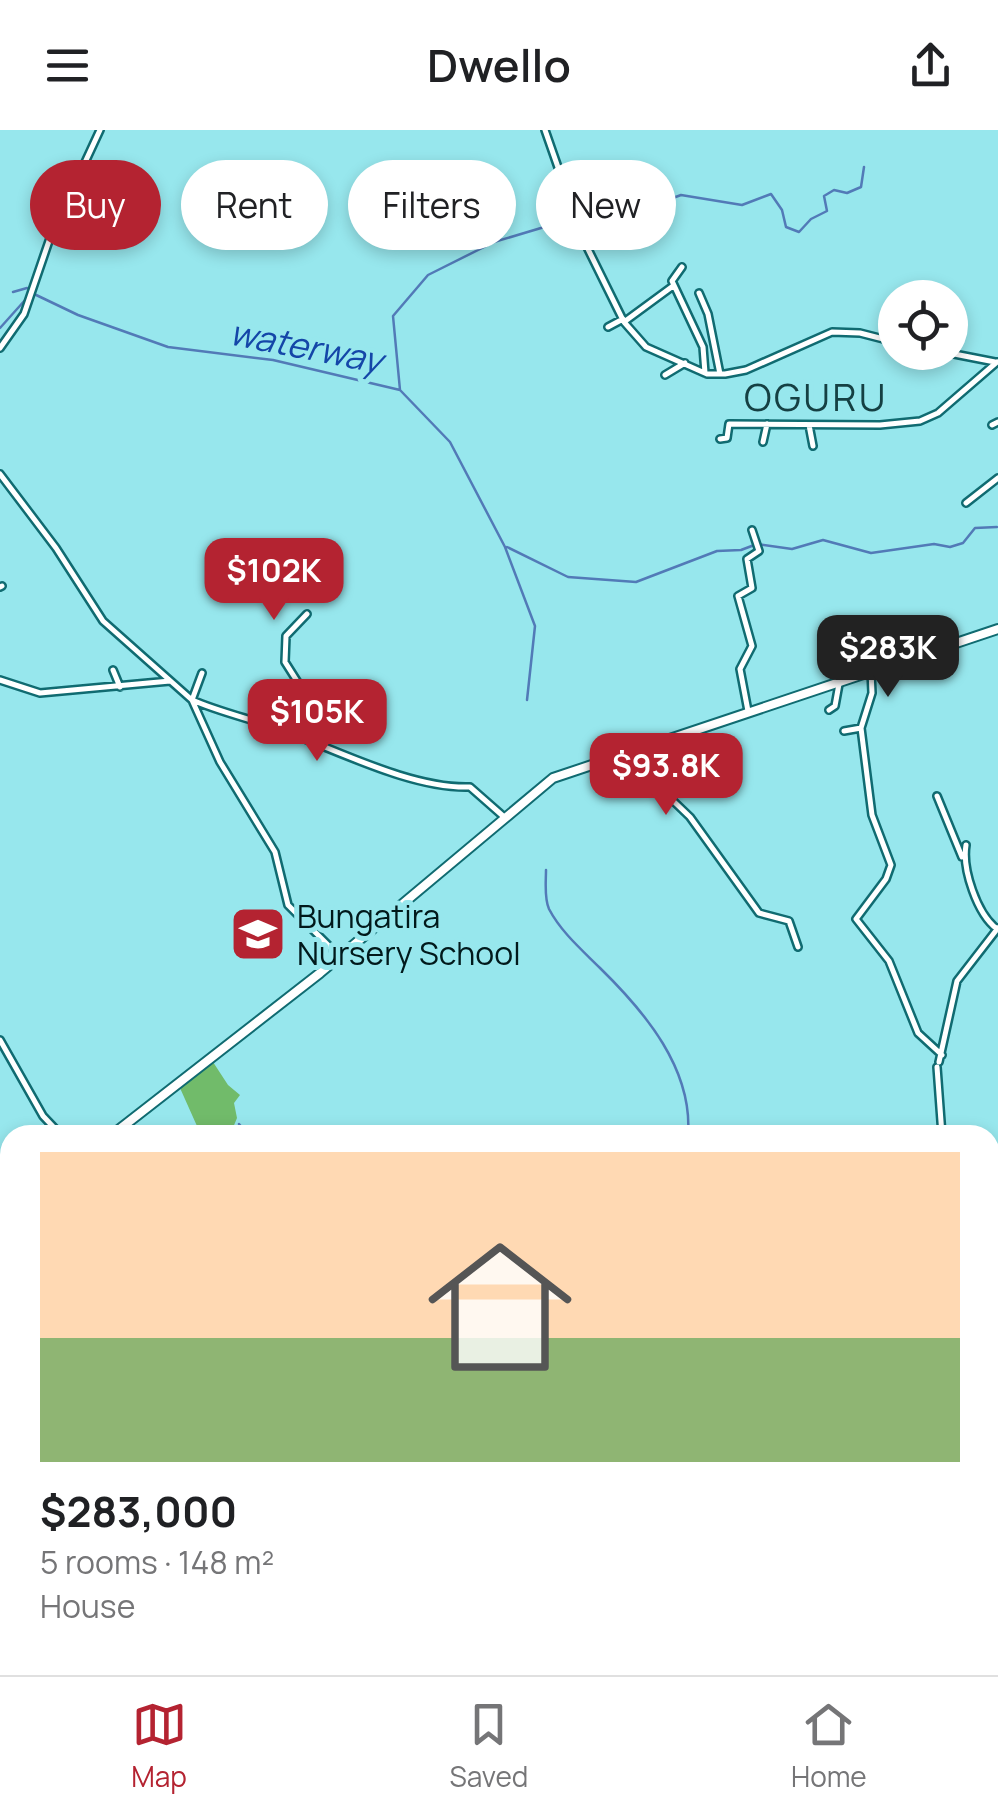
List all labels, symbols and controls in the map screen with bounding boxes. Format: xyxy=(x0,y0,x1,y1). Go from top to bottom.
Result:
text: Dwello xyxy=(427,34,571,96)
icon: menu xyxy=(40,38,95,93)
icon: share xyxy=(903,38,958,93)
chip: Buy xyxy=(30,160,161,250)
chip: Rent xyxy=(181,160,328,250)
chip: Filters xyxy=(348,160,516,250)
chip: New xyxy=(536,160,676,250)
map controls xyxy=(878,280,968,370)
button: locate xyxy=(878,280,968,370)
water label: waterway xyxy=(226,308,391,385)
district label: OGURU xyxy=(744,370,888,422)
pin: $102K xyxy=(204,538,344,623)
text: $102K xyxy=(227,548,321,592)
pin: $283K xyxy=(818,615,958,700)
text: $283K xyxy=(839,625,937,669)
pin: $105K xyxy=(247,679,387,764)
text: $105K xyxy=(270,689,364,733)
pin: $93.8K xyxy=(585,733,747,818)
text: $93.8K xyxy=(612,743,720,787)
place label: Bungatira Nursery School xyxy=(297,894,521,975)
school or university icon: Bungatira Nursery School xyxy=(228,904,288,964)
icon: home xyxy=(410,1217,590,1397)
text: $283,000 xyxy=(40,1482,237,1540)
text: 5 rooms · 148 m² xyxy=(40,1540,274,1584)
text: House xyxy=(40,1584,135,1628)
tab: Map xyxy=(131,1697,187,1795)
tab: Saved xyxy=(450,1697,528,1795)
tab: Home xyxy=(791,1697,867,1795)

